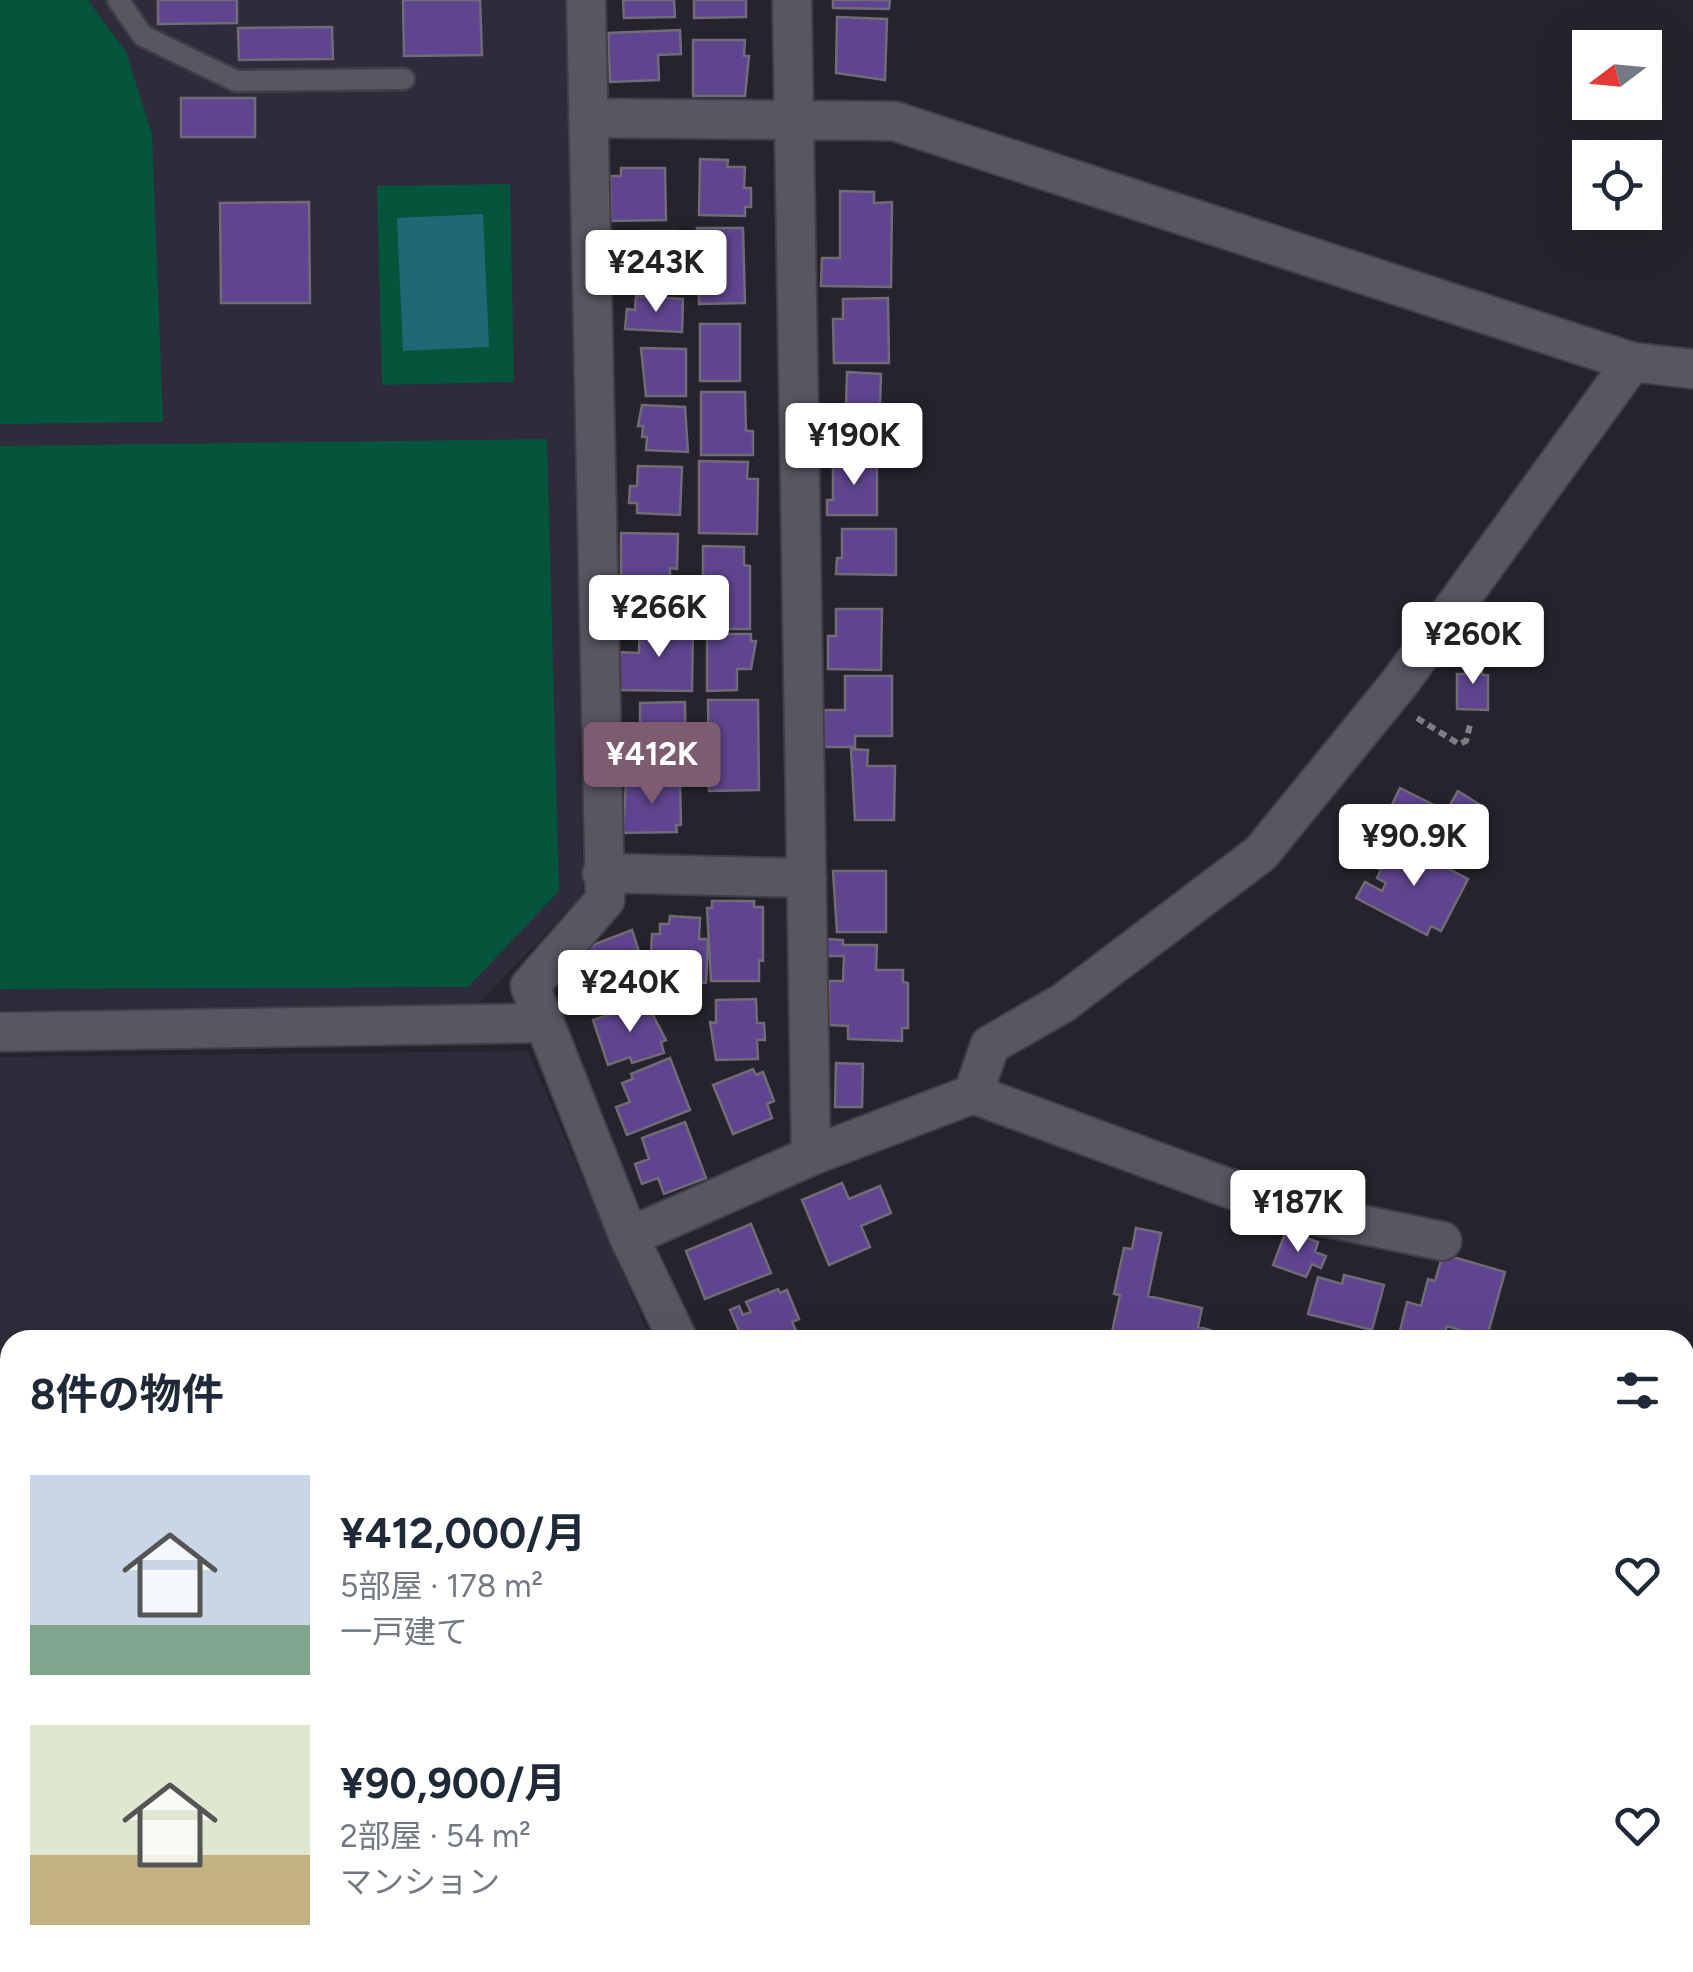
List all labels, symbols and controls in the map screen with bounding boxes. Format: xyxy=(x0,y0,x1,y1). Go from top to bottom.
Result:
north arrow xyxy=(1572,30,1662,120)
map controls xyxy=(1572,30,1662,230)
button: locate xyxy=(1572,140,1662,230)
pin: ¥243K xyxy=(586,230,726,315)
text: ¥243K xyxy=(608,243,704,281)
pin: ¥190K xyxy=(784,403,924,488)
text: ¥190K xyxy=(807,416,901,454)
pin: ¥266K xyxy=(589,575,729,660)
text: ¥266K xyxy=(611,588,707,626)
pin: ¥260K xyxy=(1403,602,1543,687)
text: ¥260K xyxy=(1424,615,1522,653)
pin: ¥412K xyxy=(582,722,722,807)
text: ¥412K xyxy=(606,735,698,773)
pin: ¥90.9K xyxy=(1333,804,1495,889)
text: ¥90.9K xyxy=(1361,817,1467,855)
pin: ¥240K xyxy=(560,950,700,1035)
text: ¥240K xyxy=(580,963,680,1001)
pin: ¥187K xyxy=(1228,1170,1368,1255)
text: ¥187K xyxy=(1252,1183,1344,1221)
icon: filters xyxy=(1610,1363,1665,1418)
text: 8件の物件 xyxy=(30,1369,224,1420)
text: ¥412,000/月 xyxy=(340,1508,586,1559)
icon: home xyxy=(110,1515,230,1635)
icon: heart xyxy=(1610,1548,1665,1603)
text: 5部屋 · 178 m² xyxy=(340,1567,543,1605)
text: 一戸建て xyxy=(340,1613,468,1651)
text: ¥90,900/月 xyxy=(340,1758,566,1809)
icon: home xyxy=(110,1765,230,1885)
icon: heart xyxy=(1610,1798,1665,1853)
text: 2部屋 · 54 m² xyxy=(340,1817,531,1855)
text: マンション xyxy=(340,1863,500,1901)

